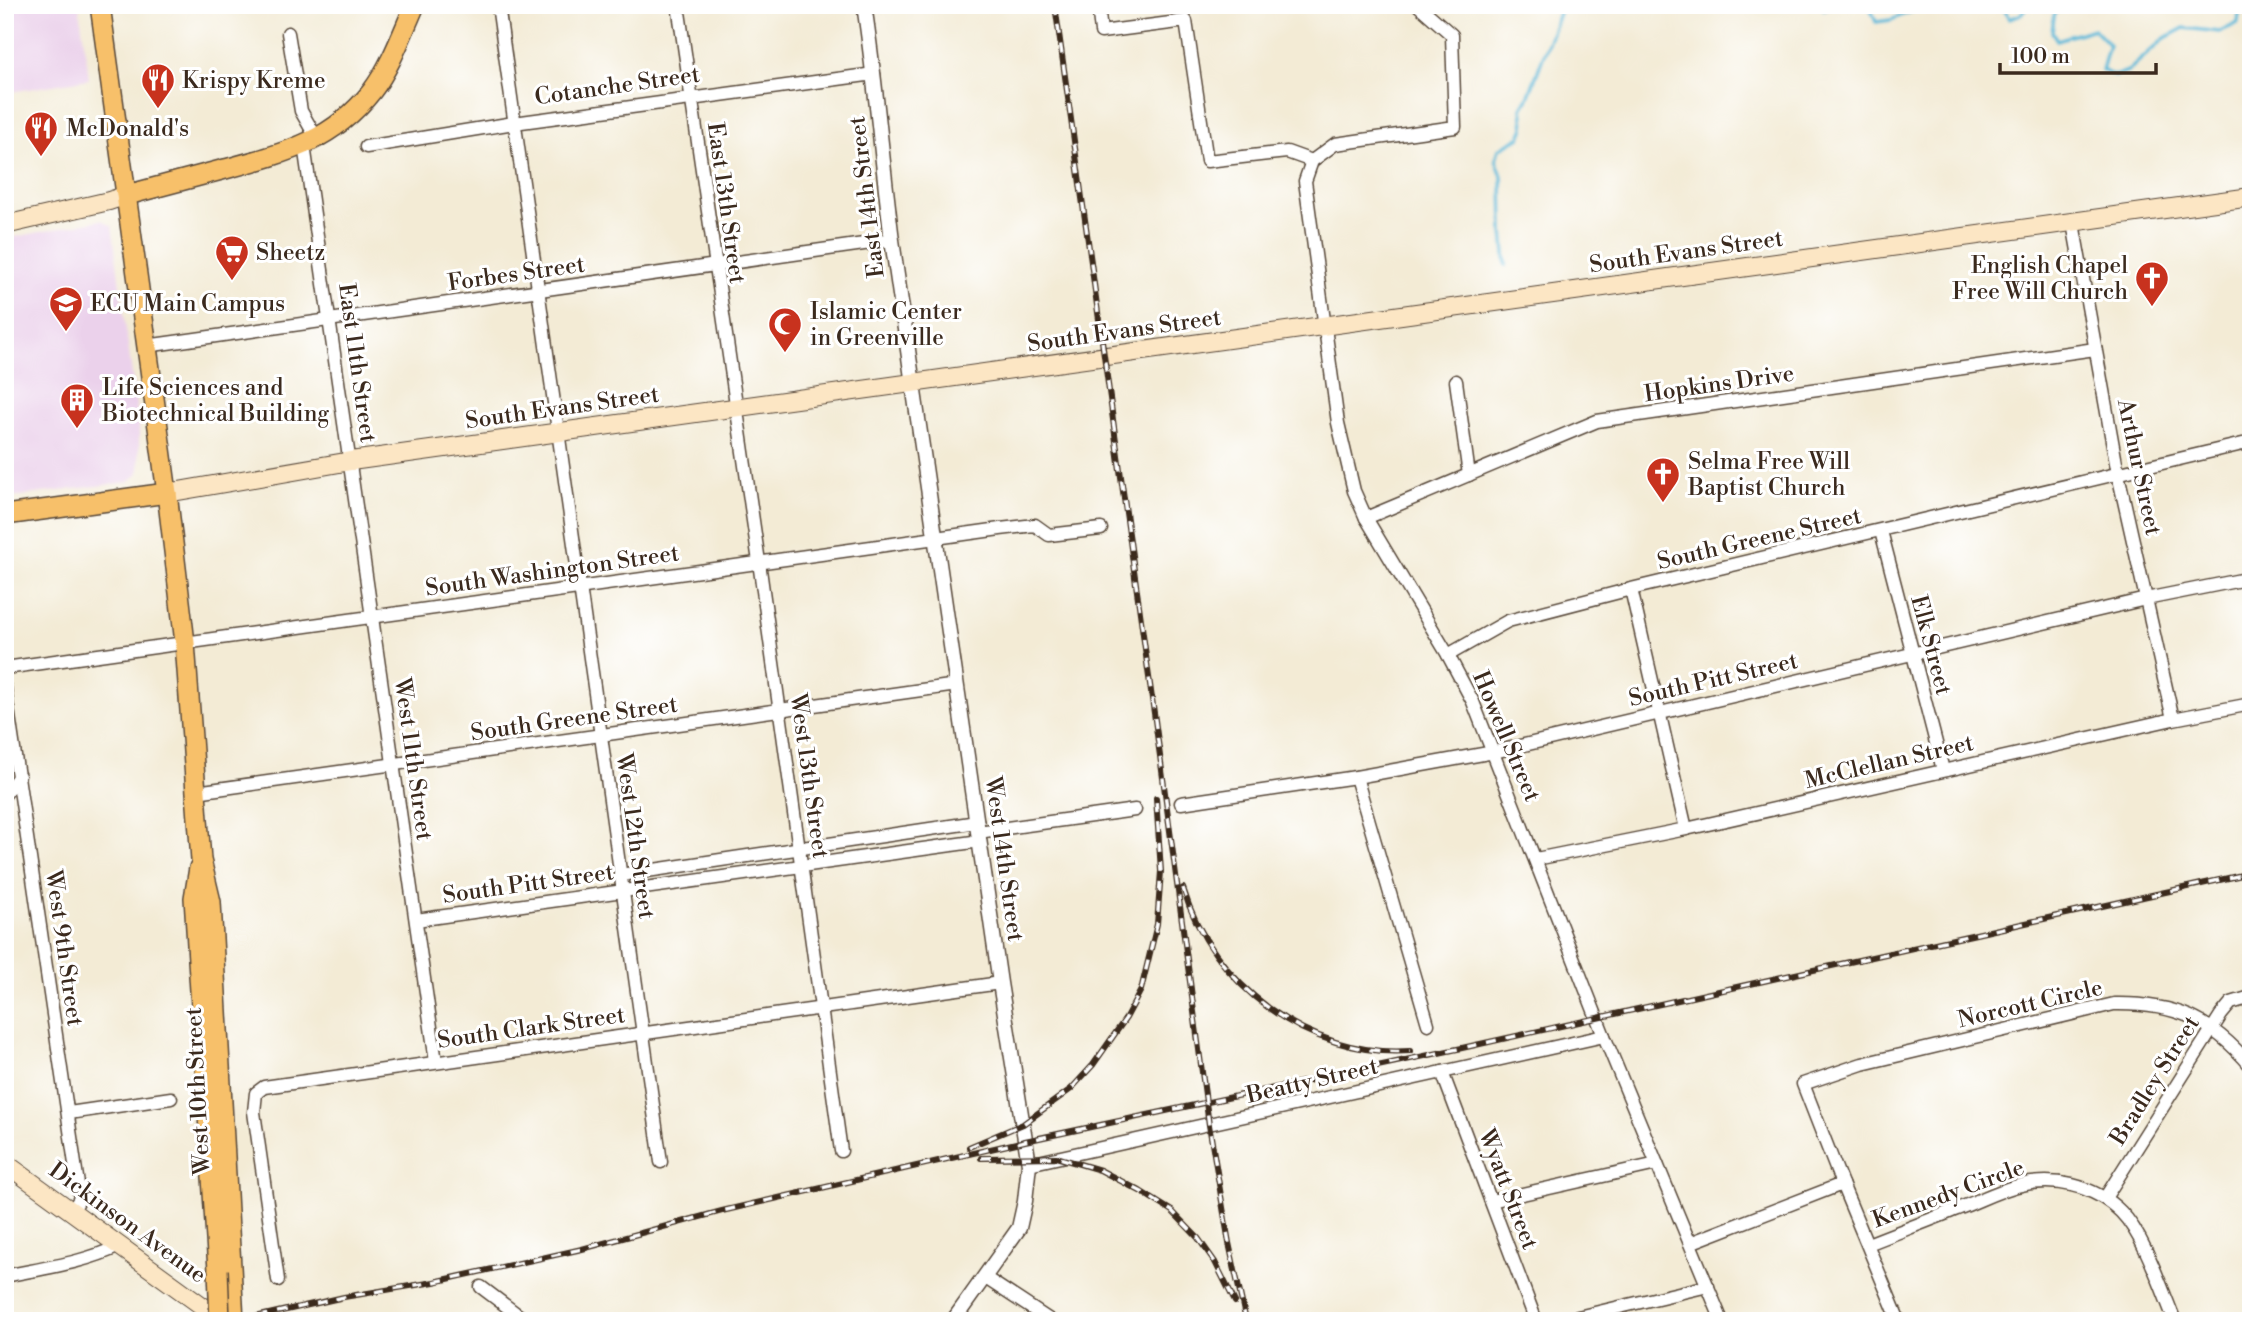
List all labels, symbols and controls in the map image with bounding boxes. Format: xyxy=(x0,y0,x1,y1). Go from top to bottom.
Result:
scale bar xyxy=(2000,32,2156,76)
text: 100 m xyxy=(2011,44,2070,70)
restaurant icon: Krispy Kreme xyxy=(139,61,177,110)
street label: Cotanche Street xyxy=(533,61,701,111)
place label: Krispy Kreme xyxy=(182,67,326,95)
restaurant icon: McDonald's xyxy=(22,109,60,158)
street label: East 14th Street xyxy=(843,114,891,279)
place label: McDonald's xyxy=(66,115,189,143)
street label: East 13th Street xyxy=(701,121,751,286)
street label: South Evans Street xyxy=(1588,225,1785,279)
supermarket icon: Sheetz xyxy=(213,233,251,282)
place label: Sheetz xyxy=(256,239,325,267)
street label: Forbes Street xyxy=(446,251,587,297)
place label: English Chapel Free Will Church xyxy=(1952,252,2128,306)
church icon: English Chapel Free Will Church xyxy=(2133,259,2171,308)
street label: East 11th Street xyxy=(332,282,382,445)
school or university icon: ECU Main Campus xyxy=(47,284,85,333)
place label: ECU Main Campus xyxy=(90,290,285,318)
place label: Islamic Center in Greenville xyxy=(810,298,962,352)
street label: South Evans Street xyxy=(1026,304,1223,358)
mosque icon: Islamic Center in Greenville xyxy=(766,305,804,354)
street label: Hopkins Drive xyxy=(1642,360,1796,408)
place label: Life Sciences and Biotechnical Building xyxy=(101,374,329,428)
building icon: Life Sciences and Biotechnical Building xyxy=(58,381,96,430)
street label: South Evans Street xyxy=(464,381,661,435)
street label: Arthur Street xyxy=(2111,395,2167,538)
place label: Selma Free Will Baptist Church xyxy=(1687,448,1850,502)
church icon: Selma Free Will Baptist Church xyxy=(1644,455,1682,504)
street label: South Greene Street xyxy=(1654,502,1864,576)
street label: South Washington Street xyxy=(424,539,681,603)
street label: Elk Street xyxy=(1904,592,1958,698)
street label: South Pitt Street xyxy=(1626,647,1800,713)
street label: Howell Street xyxy=(1466,667,1546,806)
street label: West 11th Street xyxy=(388,675,438,842)
street label: South Greene Street xyxy=(469,691,679,747)
street label: West 13th Street xyxy=(783,691,834,860)
street label: McClellan Street xyxy=(1802,729,1976,795)
street label: West 12th Street xyxy=(609,751,660,921)
street label: West 14th Street xyxy=(978,774,1029,943)
street label: South Pitt Street xyxy=(441,858,616,910)
street label: West 9th Street xyxy=(39,867,89,1028)
street label: Norcott Circle xyxy=(1955,974,2105,1034)
street label: South Clark Street xyxy=(435,1001,627,1055)
street label: West 10th Street xyxy=(180,1006,216,1177)
street label: Bradley Street xyxy=(2103,1011,2206,1151)
street label: Beatty Street xyxy=(1243,1052,1381,1110)
street label: Wyatt Street xyxy=(1472,1124,1544,1253)
street label: Kennedy Circle xyxy=(1869,1154,2028,1234)
street label: Dickinson Avenue xyxy=(43,1156,212,1289)

